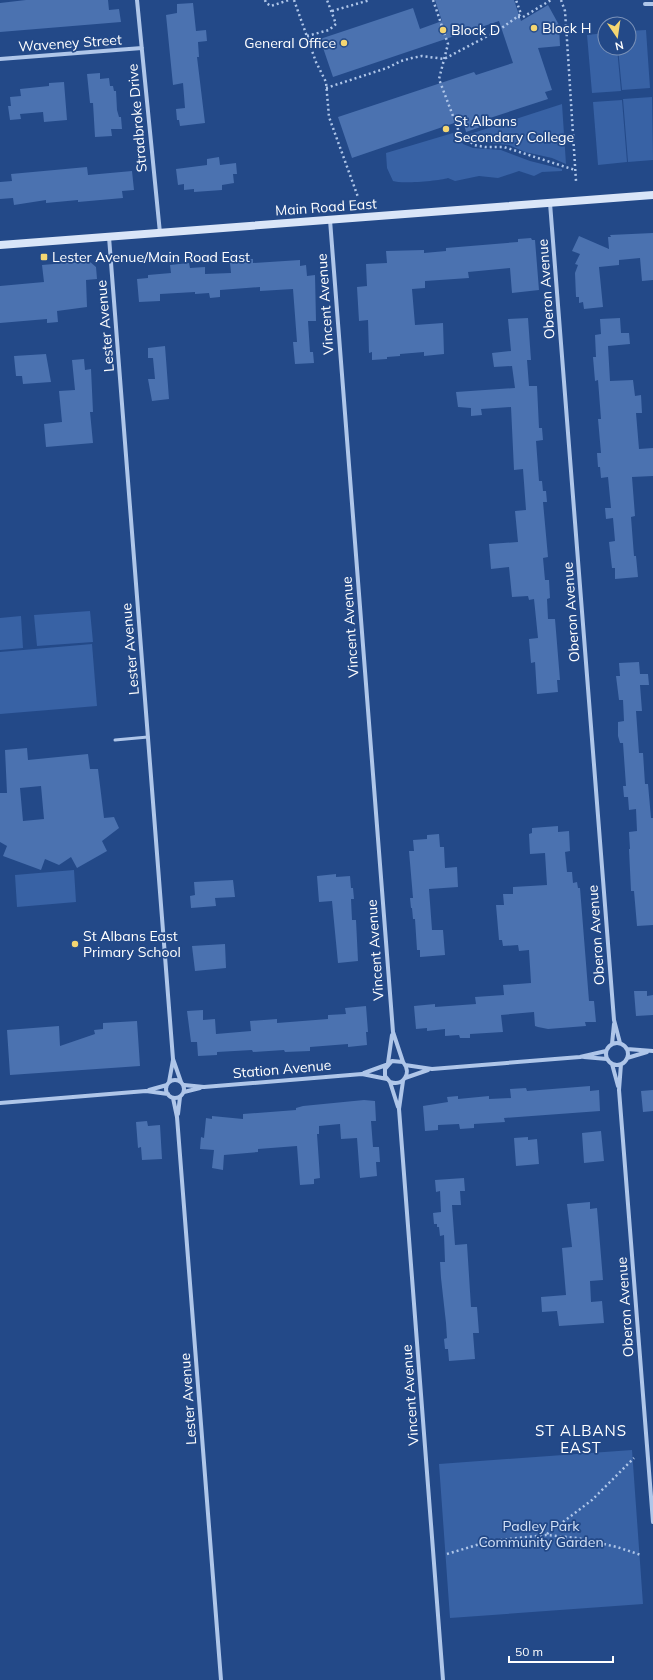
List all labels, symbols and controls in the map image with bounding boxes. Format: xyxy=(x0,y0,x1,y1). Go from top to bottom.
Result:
north arrow xyxy=(597,16,637,56)
place label: Block H xyxy=(542,19,591,37)
place label: Block D xyxy=(451,21,500,39)
marker: Block H xyxy=(529,23,539,33)
marker: Block D xyxy=(438,25,448,35)
street label: Waveney Street xyxy=(18,30,122,56)
place label: General Office xyxy=(244,34,336,52)
marker: General Office xyxy=(339,38,349,48)
text: N xyxy=(614,38,625,53)
street label: Stradbroke Drive xyxy=(123,63,151,173)
place label: St Albans Secondary College xyxy=(454,112,574,146)
marker: St Albans Secondary College xyxy=(441,124,451,134)
street label: Main Road East xyxy=(275,194,378,220)
street label: Oberon Avenue xyxy=(534,238,558,340)
place label: Lester Avenue/Main Road East xyxy=(52,248,250,266)
marker: Lester Avenue/Main Road East xyxy=(39,252,49,262)
street label: Vincent Avenue xyxy=(312,253,338,355)
street label: Lester Avenue xyxy=(92,279,118,373)
street label: Oberon Avenue xyxy=(559,561,583,663)
street label: Vincent Avenue xyxy=(337,576,363,678)
street label: Lester Avenue xyxy=(117,602,143,696)
street label: Oberon Avenue xyxy=(584,884,608,986)
street label: Vincent Avenue xyxy=(362,899,388,1001)
place label: St Albans East Primary School xyxy=(83,927,181,961)
marker: St Albans East Primary School xyxy=(70,939,80,949)
street label: Station Avenue xyxy=(232,1056,332,1082)
street label: Oberon Avenue xyxy=(613,1256,637,1358)
street label: Vincent Avenue xyxy=(397,1344,423,1446)
street label: Lester Avenue xyxy=(176,1352,200,1446)
district label: ST ALBANS EAST xyxy=(535,1421,627,1457)
park label: Padley Park Community Garden xyxy=(478,1517,604,1551)
scale bar xyxy=(509,1638,613,1664)
text: 50 m xyxy=(515,1644,543,1659)

